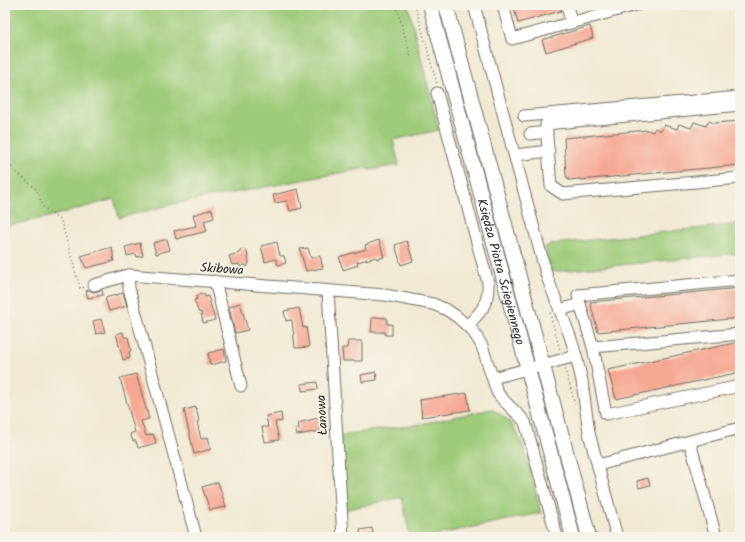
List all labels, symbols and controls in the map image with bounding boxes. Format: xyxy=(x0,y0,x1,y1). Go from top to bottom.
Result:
street label: Księdza Piotra Ściegiennego xyxy=(470,196,530,348)
street label: Skibowa xyxy=(199,257,244,281)
street label: Łanowa xyxy=(311,394,334,436)

